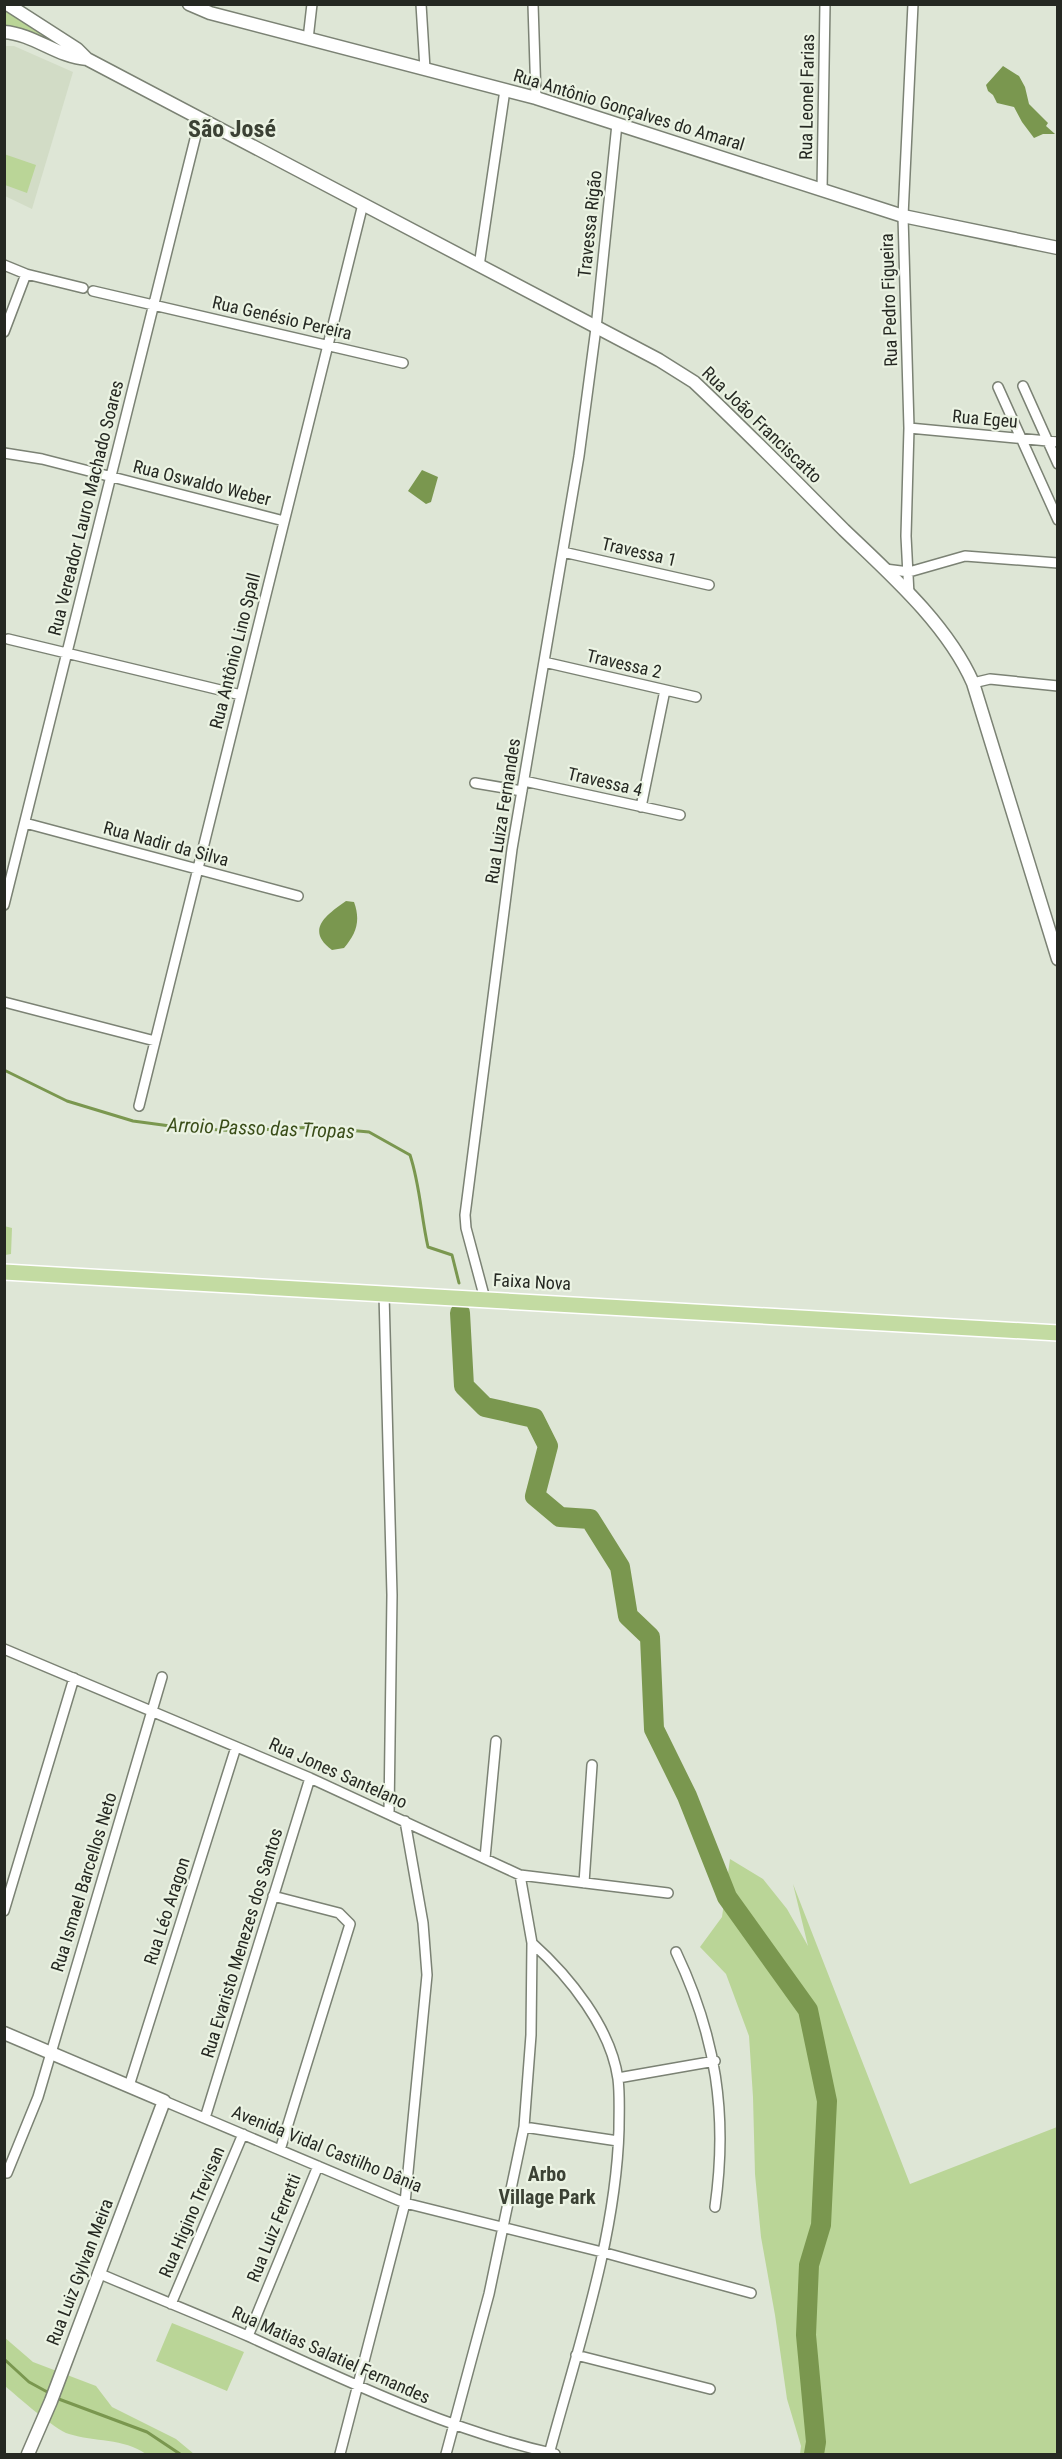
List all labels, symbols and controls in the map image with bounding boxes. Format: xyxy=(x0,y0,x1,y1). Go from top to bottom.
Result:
street label: Rua Leonel Farias xyxy=(795,34,818,160)
street label: Rua Antônio Gonçalves do Amaral xyxy=(511,64,747,155)
district label: São José xyxy=(188,115,276,143)
street label: Travessa Rigão xyxy=(573,169,606,279)
street label: Rua Pedro Figueira xyxy=(876,233,901,367)
street label: Rua Genésio Pereira xyxy=(210,291,354,344)
street label: Rua João Franciscatto xyxy=(698,362,827,487)
street label: Rua Vereador Lauro Machado Soares xyxy=(44,378,127,638)
street label: Rua Egeu xyxy=(951,405,1019,432)
street label: Rua Oswaldo Weber xyxy=(131,455,274,510)
street label: Travessa 1 xyxy=(600,533,679,570)
street label: Rua Antônio Lino Spall xyxy=(205,571,264,731)
street label: Travessa 2 xyxy=(585,645,664,682)
street label: Rua Luiza Fernandes xyxy=(481,737,524,885)
street label: Travessa 4 xyxy=(566,763,645,800)
street label: Rua Nadir da Silva xyxy=(101,817,231,870)
water label: Arroio Passo das Tropas xyxy=(166,1113,355,1143)
street label: Faixa Nova xyxy=(493,1269,572,1294)
street label: Rua Jones Santelano xyxy=(266,1733,411,1812)
street label: Rua Ismael Barcellos Neto xyxy=(46,1790,121,1974)
street label: Rua Evaristo Menezes dos Santos xyxy=(197,1825,287,2060)
street label: Rua Léo Aragon xyxy=(139,1854,194,1967)
street label: Avenida Vidal Castilho Dânia xyxy=(229,2101,425,2196)
street label: Rua Higino Trevisan xyxy=(154,2143,229,2281)
district label: Arbo Village Park xyxy=(498,2162,596,2209)
street label: Rua Luiz Ferretti xyxy=(242,2171,305,2285)
street label: Rua Luiz Gylvan Meira xyxy=(42,2196,117,2348)
street label: Rua Matias Salatiel Fernandes xyxy=(229,2301,433,2408)

